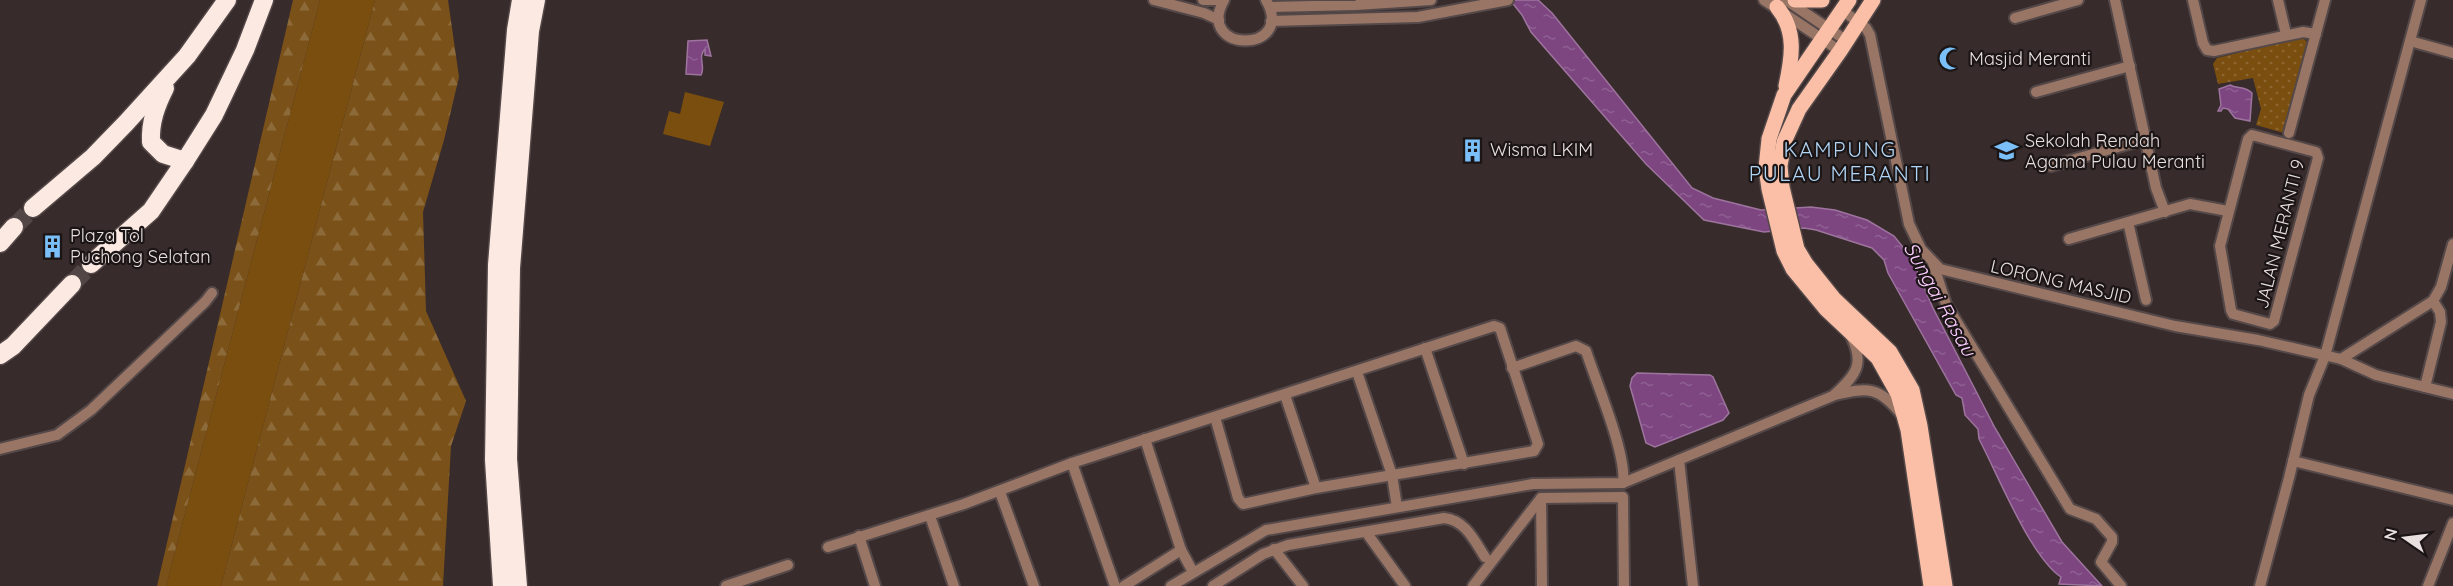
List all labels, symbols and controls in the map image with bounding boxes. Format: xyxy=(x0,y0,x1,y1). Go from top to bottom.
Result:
mosque icon: Masjid Meranti xyxy=(1938,46,1964,72)
place label: Masjid Meranti xyxy=(1969,47,2091,70)
place label: Sekolah Rendah Agama Pulau Meranti xyxy=(2025,129,2205,173)
district label: KAMPUNG PULAU MERANTI xyxy=(1749,136,1931,186)
building icon: Wisma LKIM xyxy=(1459,137,1485,163)
place label: Wisma LKIM xyxy=(1490,138,1593,161)
school or university icon: Sekolah Rendah Agama Pulau Meranti xyxy=(1994,138,2020,164)
street label: JALAN MERANTI 9 xyxy=(2250,157,2309,311)
place label: Plaza Tol Puchong Selatan xyxy=(70,224,211,268)
building icon: Plaza Tol Puchong Selatan xyxy=(39,233,65,259)
water label: Sungai Rasau xyxy=(1899,237,1983,362)
street label: LORONG MASJID xyxy=(1988,254,2134,309)
north arrow xyxy=(2375,508,2435,568)
text: N xyxy=(2379,526,2402,542)

